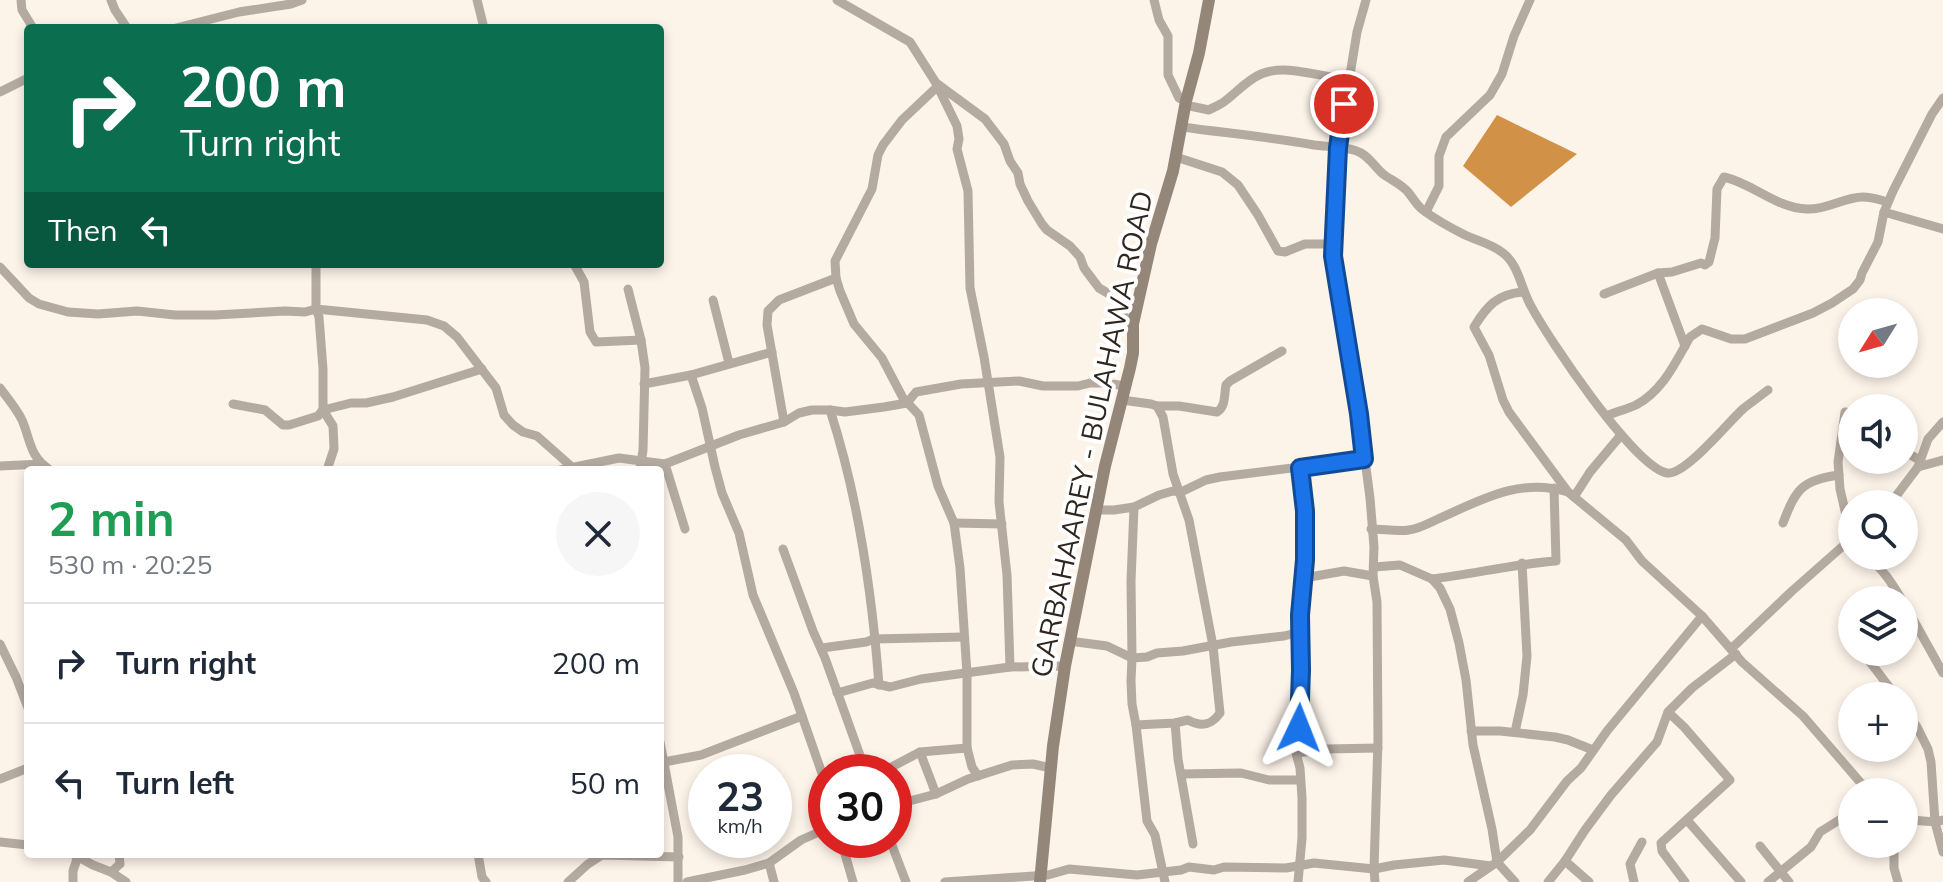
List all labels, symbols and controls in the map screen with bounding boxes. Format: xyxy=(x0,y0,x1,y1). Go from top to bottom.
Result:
text: 200 m xyxy=(180,51,347,121)
icon: right xyxy=(48,56,152,160)
pin xyxy=(1310,70,1378,138)
icon: arrive xyxy=(1322,82,1366,126)
text: Turn right xyxy=(180,120,341,165)
street label: GARBAHAAREY - BULAHAWA ROAD xyxy=(1022,188,1160,680)
icon: left xyxy=(134,208,178,252)
text: Then xyxy=(48,211,118,249)
north arrow xyxy=(1838,298,1918,378)
map controls xyxy=(1838,298,1918,858)
button: sound xyxy=(1838,394,1918,474)
text: 2 min xyxy=(48,488,175,548)
button: search xyxy=(1838,490,1918,570)
button: close xyxy=(556,492,640,576)
text: 530 m · 20:25 xyxy=(48,548,212,581)
button: layers xyxy=(1838,586,1918,666)
icon: right xyxy=(48,641,92,685)
text: Turn right xyxy=(116,644,256,682)
text: 200 m xyxy=(552,644,640,682)
button: + xyxy=(1838,682,1918,762)
position arrow xyxy=(1257,686,1341,770)
speed limit sign: 30 xyxy=(808,754,912,858)
icon: left xyxy=(48,761,92,805)
text: Turn left xyxy=(116,764,234,802)
text: 50 m xyxy=(570,764,640,802)
text: 23 xyxy=(716,771,764,821)
button: − xyxy=(1838,778,1918,858)
text: km/h xyxy=(717,813,763,838)

